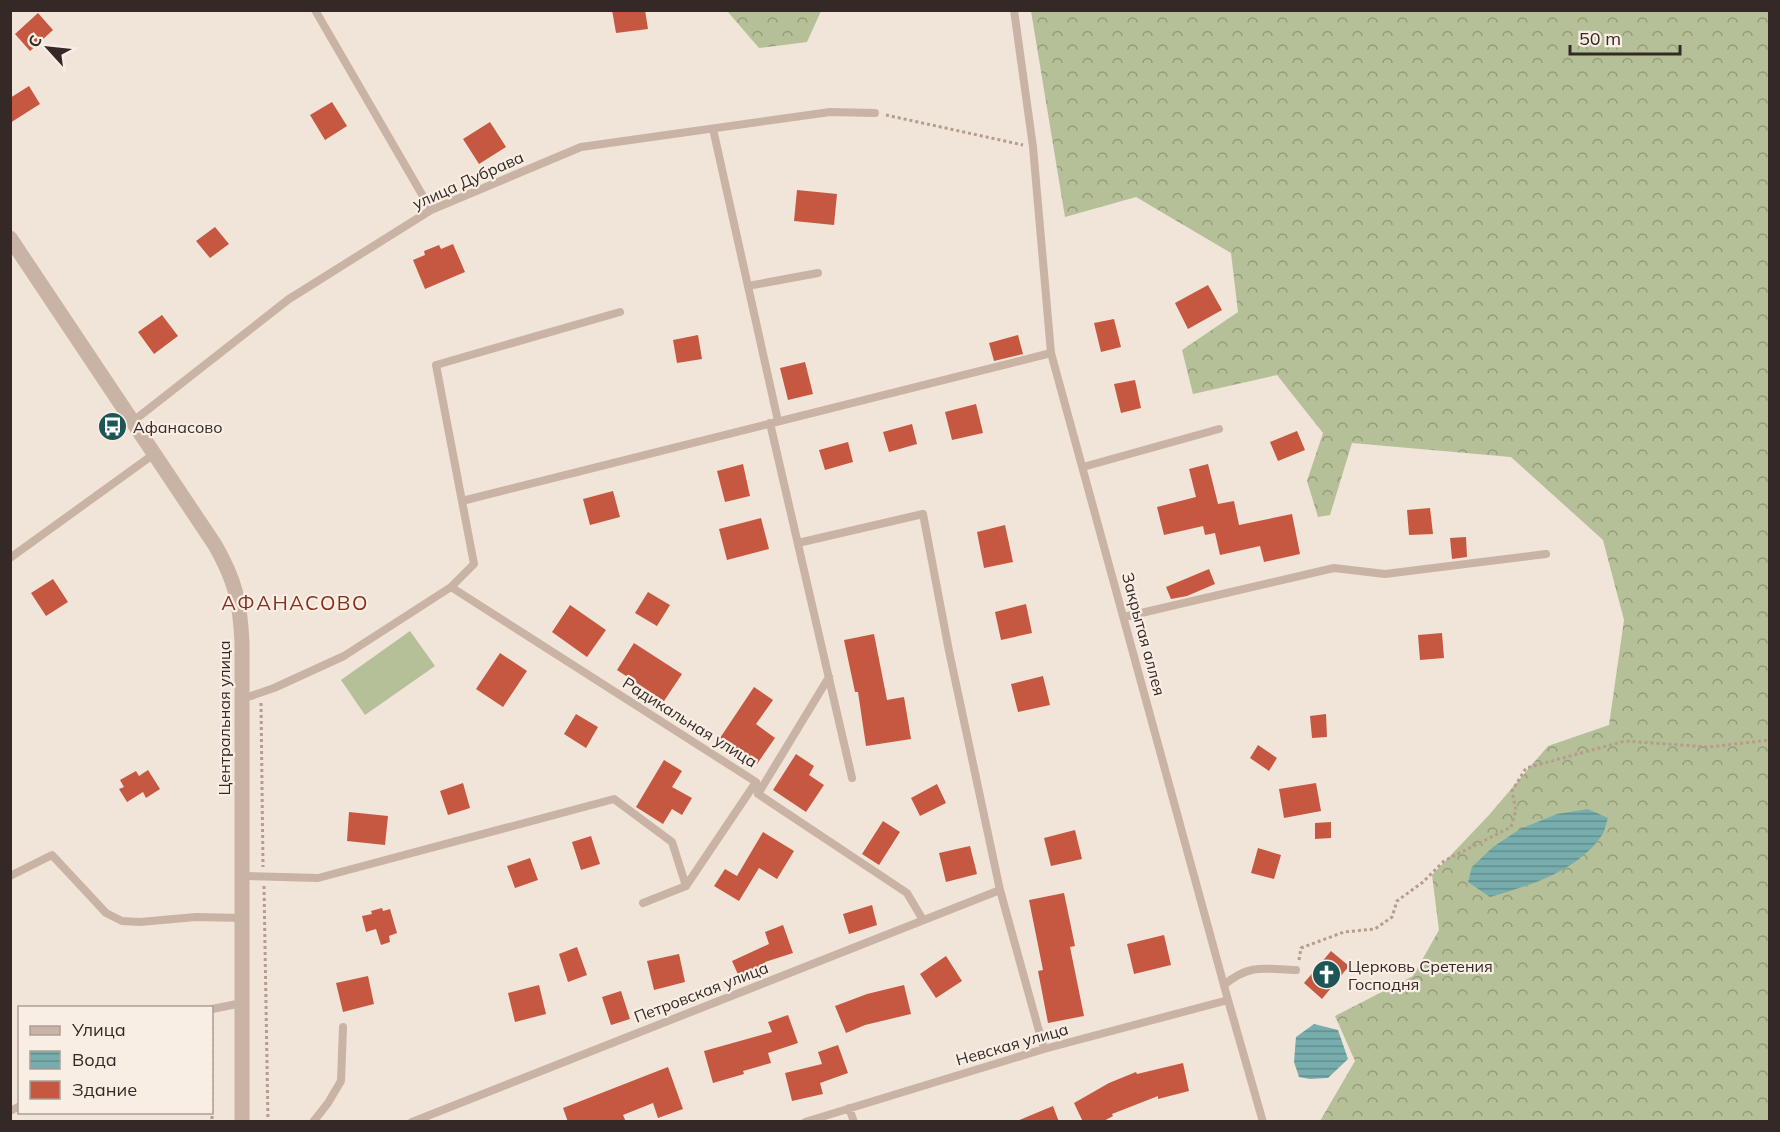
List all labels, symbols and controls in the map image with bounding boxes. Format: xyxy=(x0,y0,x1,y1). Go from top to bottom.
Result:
north arrow xyxy=(18,18,78,78)
scale bar xyxy=(1570,18,1680,56)
text: 50 m xyxy=(1579,27,1621,50)
text: С xyxy=(23,32,46,51)
street label: улица Дубрава xyxy=(409,147,527,213)
bus stop icon: Афанасово xyxy=(96,411,128,443)
place label: Афанасово xyxy=(133,417,223,437)
street label: Закрытая аллея xyxy=(1118,570,1170,698)
district label: АФАНАСОВО xyxy=(221,590,369,615)
street label: Центральная улица xyxy=(214,640,234,796)
street label: Радикальная улица xyxy=(619,673,761,771)
place label: Церковь Сретения Господня xyxy=(1348,956,1493,994)
street label: Петровская улица xyxy=(631,957,771,1027)
church icon: Церковь Сретения Господня xyxy=(1311,959,1343,991)
legend xyxy=(18,1006,213,1114)
text: Улица xyxy=(71,1018,126,1041)
street label: Невская улица xyxy=(953,1018,1071,1070)
text: Вода xyxy=(72,1048,117,1071)
text: Здание xyxy=(72,1078,137,1101)

